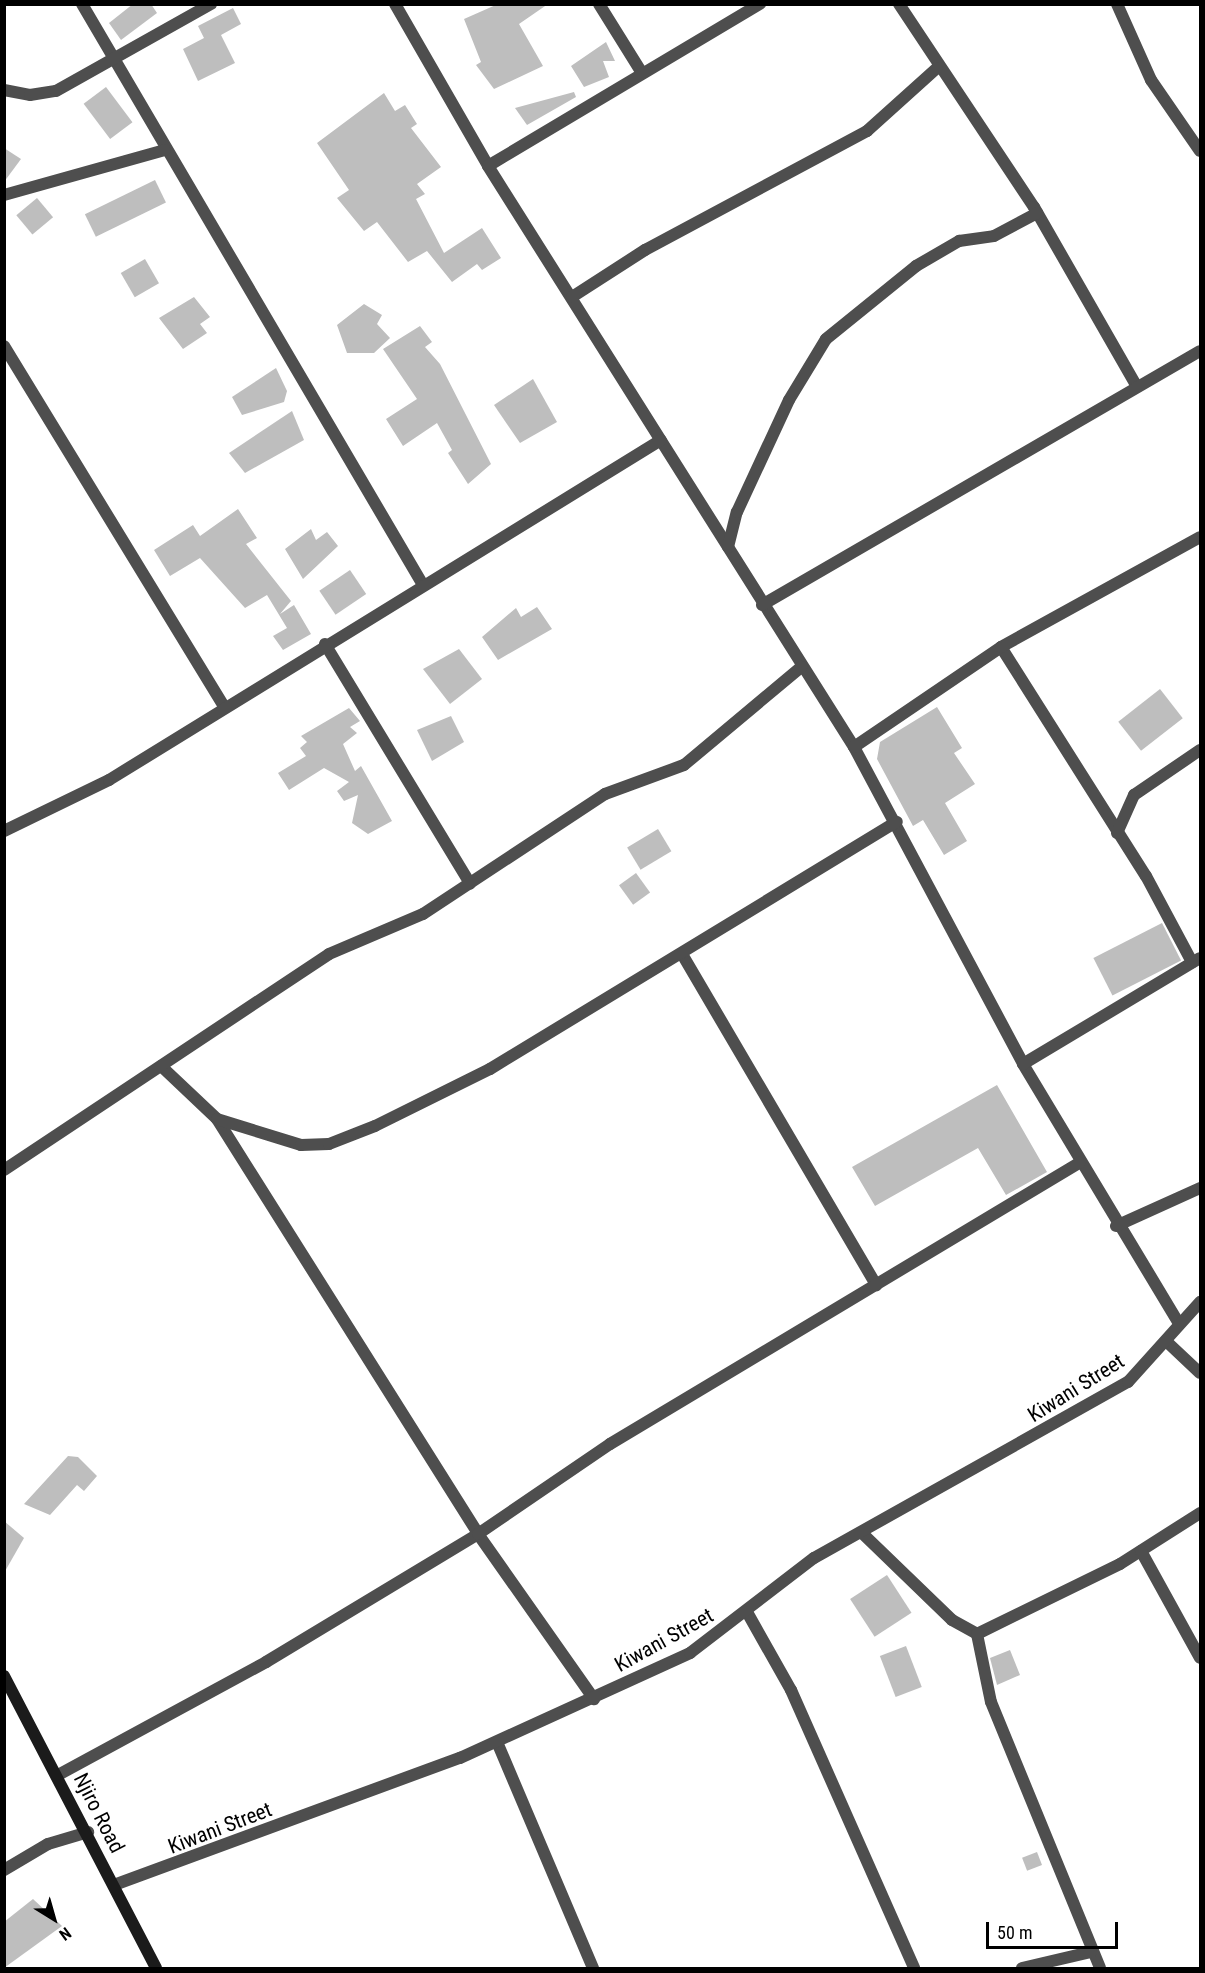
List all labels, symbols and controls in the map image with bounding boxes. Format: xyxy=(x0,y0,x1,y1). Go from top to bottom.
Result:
street label: Kiwani Street xyxy=(1023,1348,1129,1428)
street label: Kiwani Street xyxy=(610,1603,718,1677)
street label: Njiro Road xyxy=(68,1769,130,1857)
street label: Kiwani Street xyxy=(165,1797,275,1859)
north arrow xyxy=(24,1889,84,1949)
scale bar xyxy=(989,1910,1121,1948)
text: 50 m xyxy=(997,1922,1032,1943)
text: N xyxy=(56,1923,75,1944)

